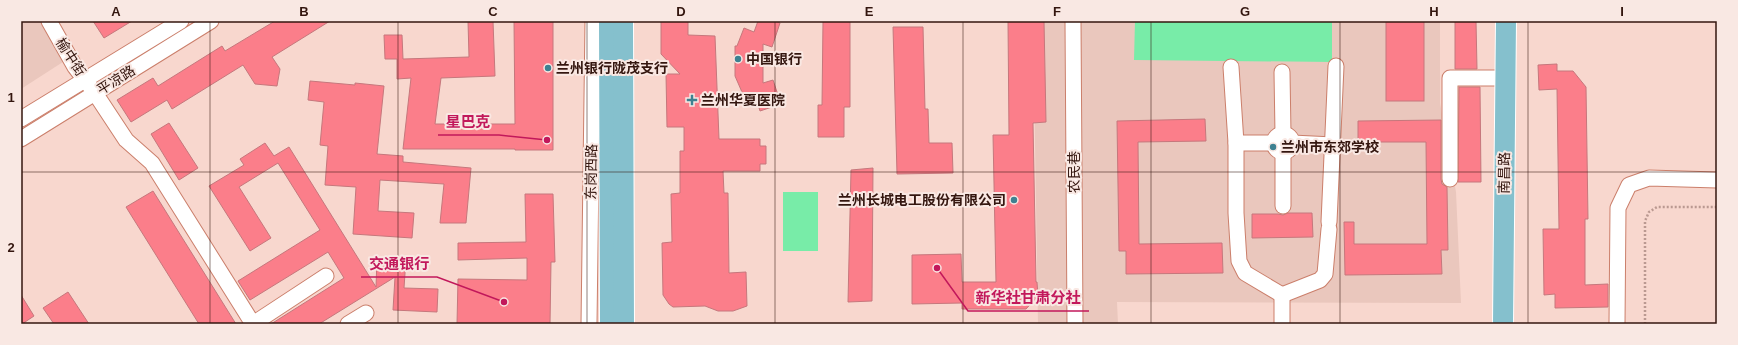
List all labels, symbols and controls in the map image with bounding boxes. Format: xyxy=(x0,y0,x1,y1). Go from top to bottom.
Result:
text: A xyxy=(111,4,121,19)
text: B xyxy=(299,4,309,19)
text: C xyxy=(488,4,498,19)
text: D xyxy=(676,4,686,19)
text: E xyxy=(865,4,874,19)
text: F xyxy=(1053,4,1061,19)
text: G xyxy=(1240,4,1250,19)
text: H xyxy=(1429,4,1439,19)
text: I xyxy=(1620,4,1624,19)
street label: 榆中街 xyxy=(53,35,89,79)
place label: 中国银行 xyxy=(746,51,802,67)
marker: 中国银行 xyxy=(733,54,743,64)
place label: 兰州银行陇茂支行 xyxy=(556,60,668,76)
street label: 平凉路 xyxy=(94,62,138,98)
marker: 兰州银行陇茂支行 xyxy=(543,63,553,73)
text: 1 xyxy=(7,90,15,105)
place label: 兰州华夏医院 xyxy=(701,92,785,108)
marker: 兰州华夏医院 xyxy=(686,94,698,106)
callout: 星巴克 xyxy=(438,108,499,135)
text: 星巴克 xyxy=(445,113,491,130)
place label: 兰州市东郊学校 xyxy=(1281,139,1379,155)
marker: 兰州市东郊学校 xyxy=(1268,142,1278,152)
street label: 东岗西路 xyxy=(583,144,599,200)
street label: 农民巷 xyxy=(1066,151,1082,193)
street label: 南昌路 xyxy=(1496,152,1512,194)
place label: 兰州长城电工股份有限公司 xyxy=(838,192,1006,208)
marker: 兰州长城电工股份有限公司 xyxy=(1009,195,1019,205)
text: 2 xyxy=(7,240,15,255)
callout: 交通银行 xyxy=(361,250,437,277)
text: 交通银行 xyxy=(369,255,429,272)
callout: 新华社甘肃分社 xyxy=(968,284,1089,311)
text: 新华社甘肃分社 xyxy=(975,289,1081,306)

